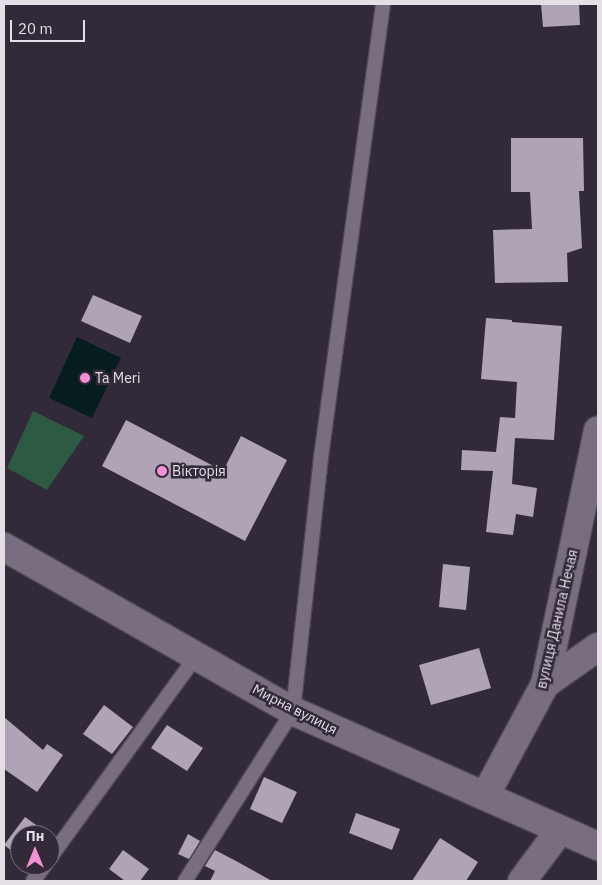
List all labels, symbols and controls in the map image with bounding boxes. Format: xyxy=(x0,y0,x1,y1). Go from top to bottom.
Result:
scale bar xyxy=(12,10,88,42)
text: 20 m xyxy=(18,19,53,38)
place label: Ta Meri xyxy=(95,370,140,386)
marker: Ta Meri xyxy=(79,372,91,384)
place label: Вікторія xyxy=(172,463,226,479)
marker: Вікторія xyxy=(156,465,168,477)
street label: вулиця Данила Нечая xyxy=(533,548,581,690)
street label: Мирна вулиця xyxy=(250,680,340,738)
north arrow xyxy=(10,825,60,875)
text: Пн xyxy=(26,827,44,845)

